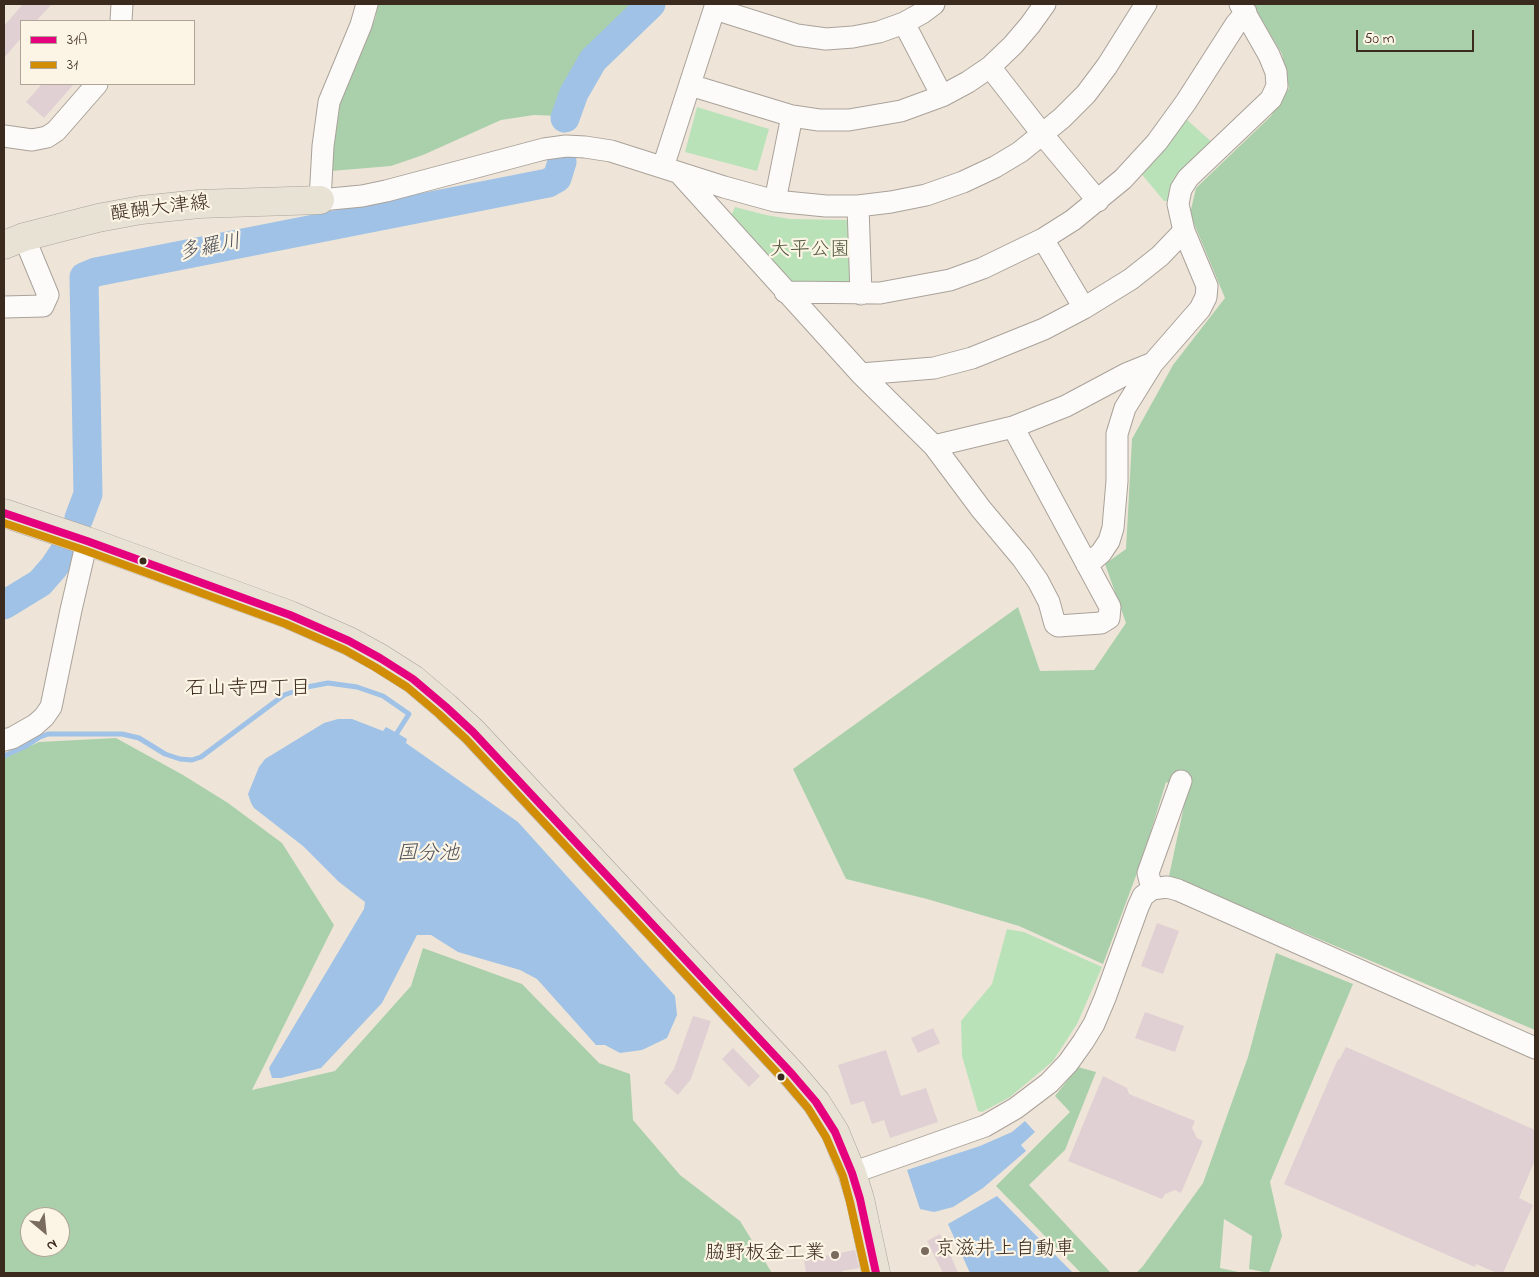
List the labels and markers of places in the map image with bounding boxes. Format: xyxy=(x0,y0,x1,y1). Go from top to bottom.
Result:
unlabelled marker xyxy=(138,556,148,566)
unlabelled marker xyxy=(776,1072,786,1082)
place label: 京滋井上自動車 xyxy=(935,1239,1075,1263)
place label: 脇野板金工業 xyxy=(705,1243,825,1267)
marker: 京滋井上自動車 xyxy=(919,1245,931,1257)
marker: 脇野板金工業 xyxy=(829,1249,841,1261)

